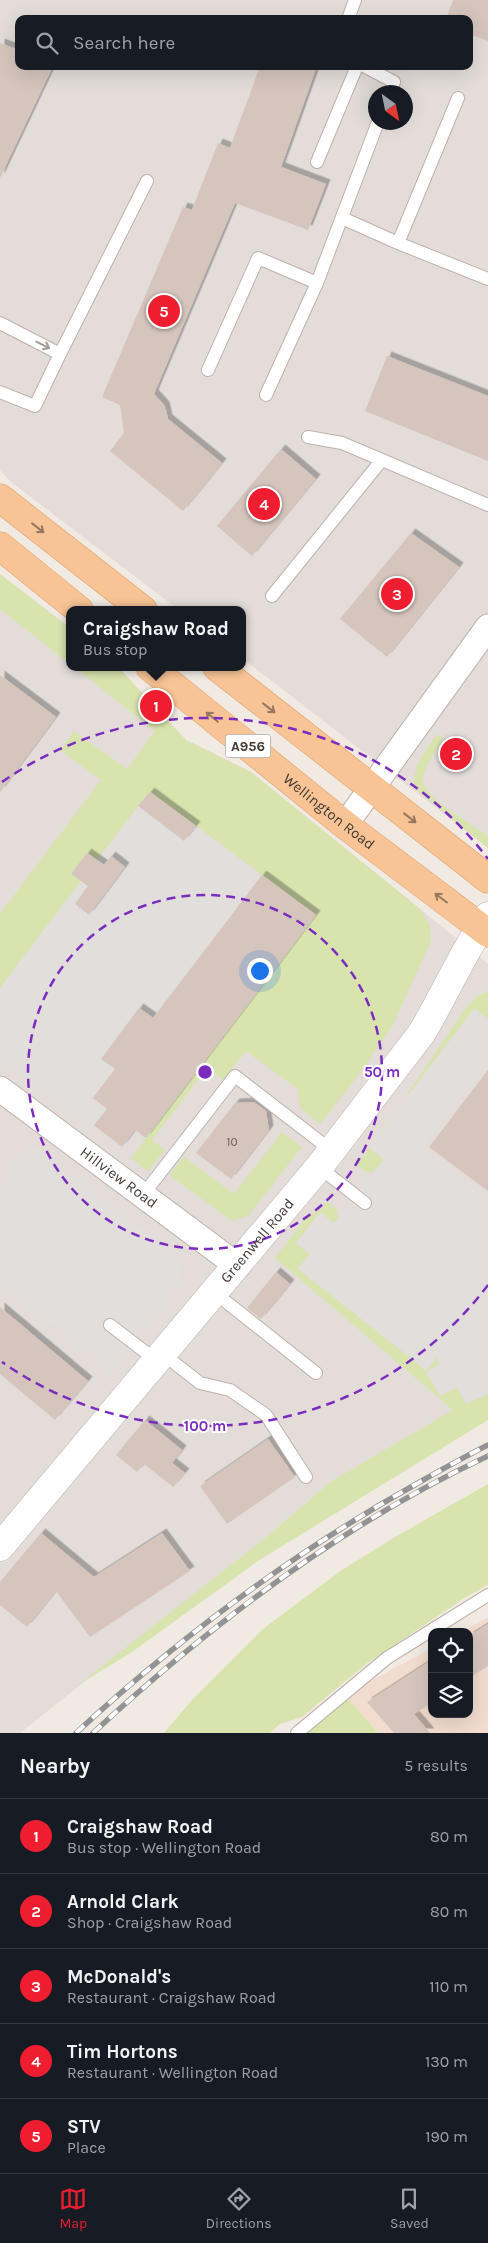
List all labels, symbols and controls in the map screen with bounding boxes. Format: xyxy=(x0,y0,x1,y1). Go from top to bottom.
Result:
search box xyxy=(15,15,473,70)
icon: search xyxy=(33,29,61,57)
text: Search here xyxy=(73,32,175,54)
north arrow xyxy=(368,85,413,130)
pin: 5 xyxy=(148,292,180,330)
one-way arrow xyxy=(36,340,51,350)
pin: 4 xyxy=(248,485,280,523)
one-way arrow xyxy=(31,522,44,533)
pin: 3 xyxy=(381,575,413,613)
popup xyxy=(66,606,246,671)
text: Craigshaw Road xyxy=(83,618,229,640)
text: Bus stop xyxy=(83,640,147,659)
pin: 1 xyxy=(140,687,172,725)
one-way arrow xyxy=(262,703,275,714)
one-way arrow xyxy=(206,712,219,723)
road number: A956 xyxy=(226,734,270,758)
pin: 2 xyxy=(440,735,472,773)
street label: Wellington Road xyxy=(279,770,378,853)
one-way arrow xyxy=(403,813,416,824)
one-way arrow xyxy=(435,892,448,903)
your location xyxy=(247,958,273,984)
centre of rings xyxy=(196,1063,214,1081)
text: 50 m xyxy=(364,1063,400,1081)
house number: 10 xyxy=(226,1135,238,1149)
street label: Hillview Road xyxy=(77,1143,161,1212)
street label: Greenwell Road xyxy=(217,1195,298,1287)
text: 100 m xyxy=(184,1417,226,1435)
map controls xyxy=(428,1628,473,1718)
button: locate xyxy=(428,1628,473,1673)
button: layers xyxy=(428,1673,473,1718)
text: Nearby xyxy=(20,1754,90,1778)
text: 5 results xyxy=(404,1756,468,1775)
text: Craigshaw Road xyxy=(67,1816,213,1838)
text: 1 xyxy=(33,1827,39,1846)
text: 80 m xyxy=(430,1827,468,1846)
text: Bus stop · Wellington Road xyxy=(67,1838,261,1857)
text: Arnold Clark xyxy=(67,1891,179,1913)
text: 2 xyxy=(31,1902,41,1921)
text: 80 m xyxy=(430,1902,468,1921)
text: Shop · Craigshaw Road xyxy=(67,1913,232,1932)
text: McDonald's xyxy=(67,1966,171,1988)
text: 3 xyxy=(31,1977,41,1996)
text: 110 m xyxy=(429,1977,468,1996)
text: Restaurant · Craigshaw Road xyxy=(67,1988,276,2007)
text: Tim Hortons xyxy=(67,2041,178,2063)
text: 4 xyxy=(31,2052,41,2071)
text: 130 m xyxy=(425,2052,468,2071)
text: Restaurant · Wellington Road xyxy=(67,2063,278,2082)
text: STV xyxy=(67,2116,101,2138)
text: 5 xyxy=(31,2127,41,2146)
text: 190 m xyxy=(425,2127,468,2146)
text: Place xyxy=(67,2138,106,2157)
tab: Map xyxy=(59,2185,87,2232)
tab: Directions xyxy=(206,2185,272,2232)
tab: Saved xyxy=(390,2185,429,2232)

